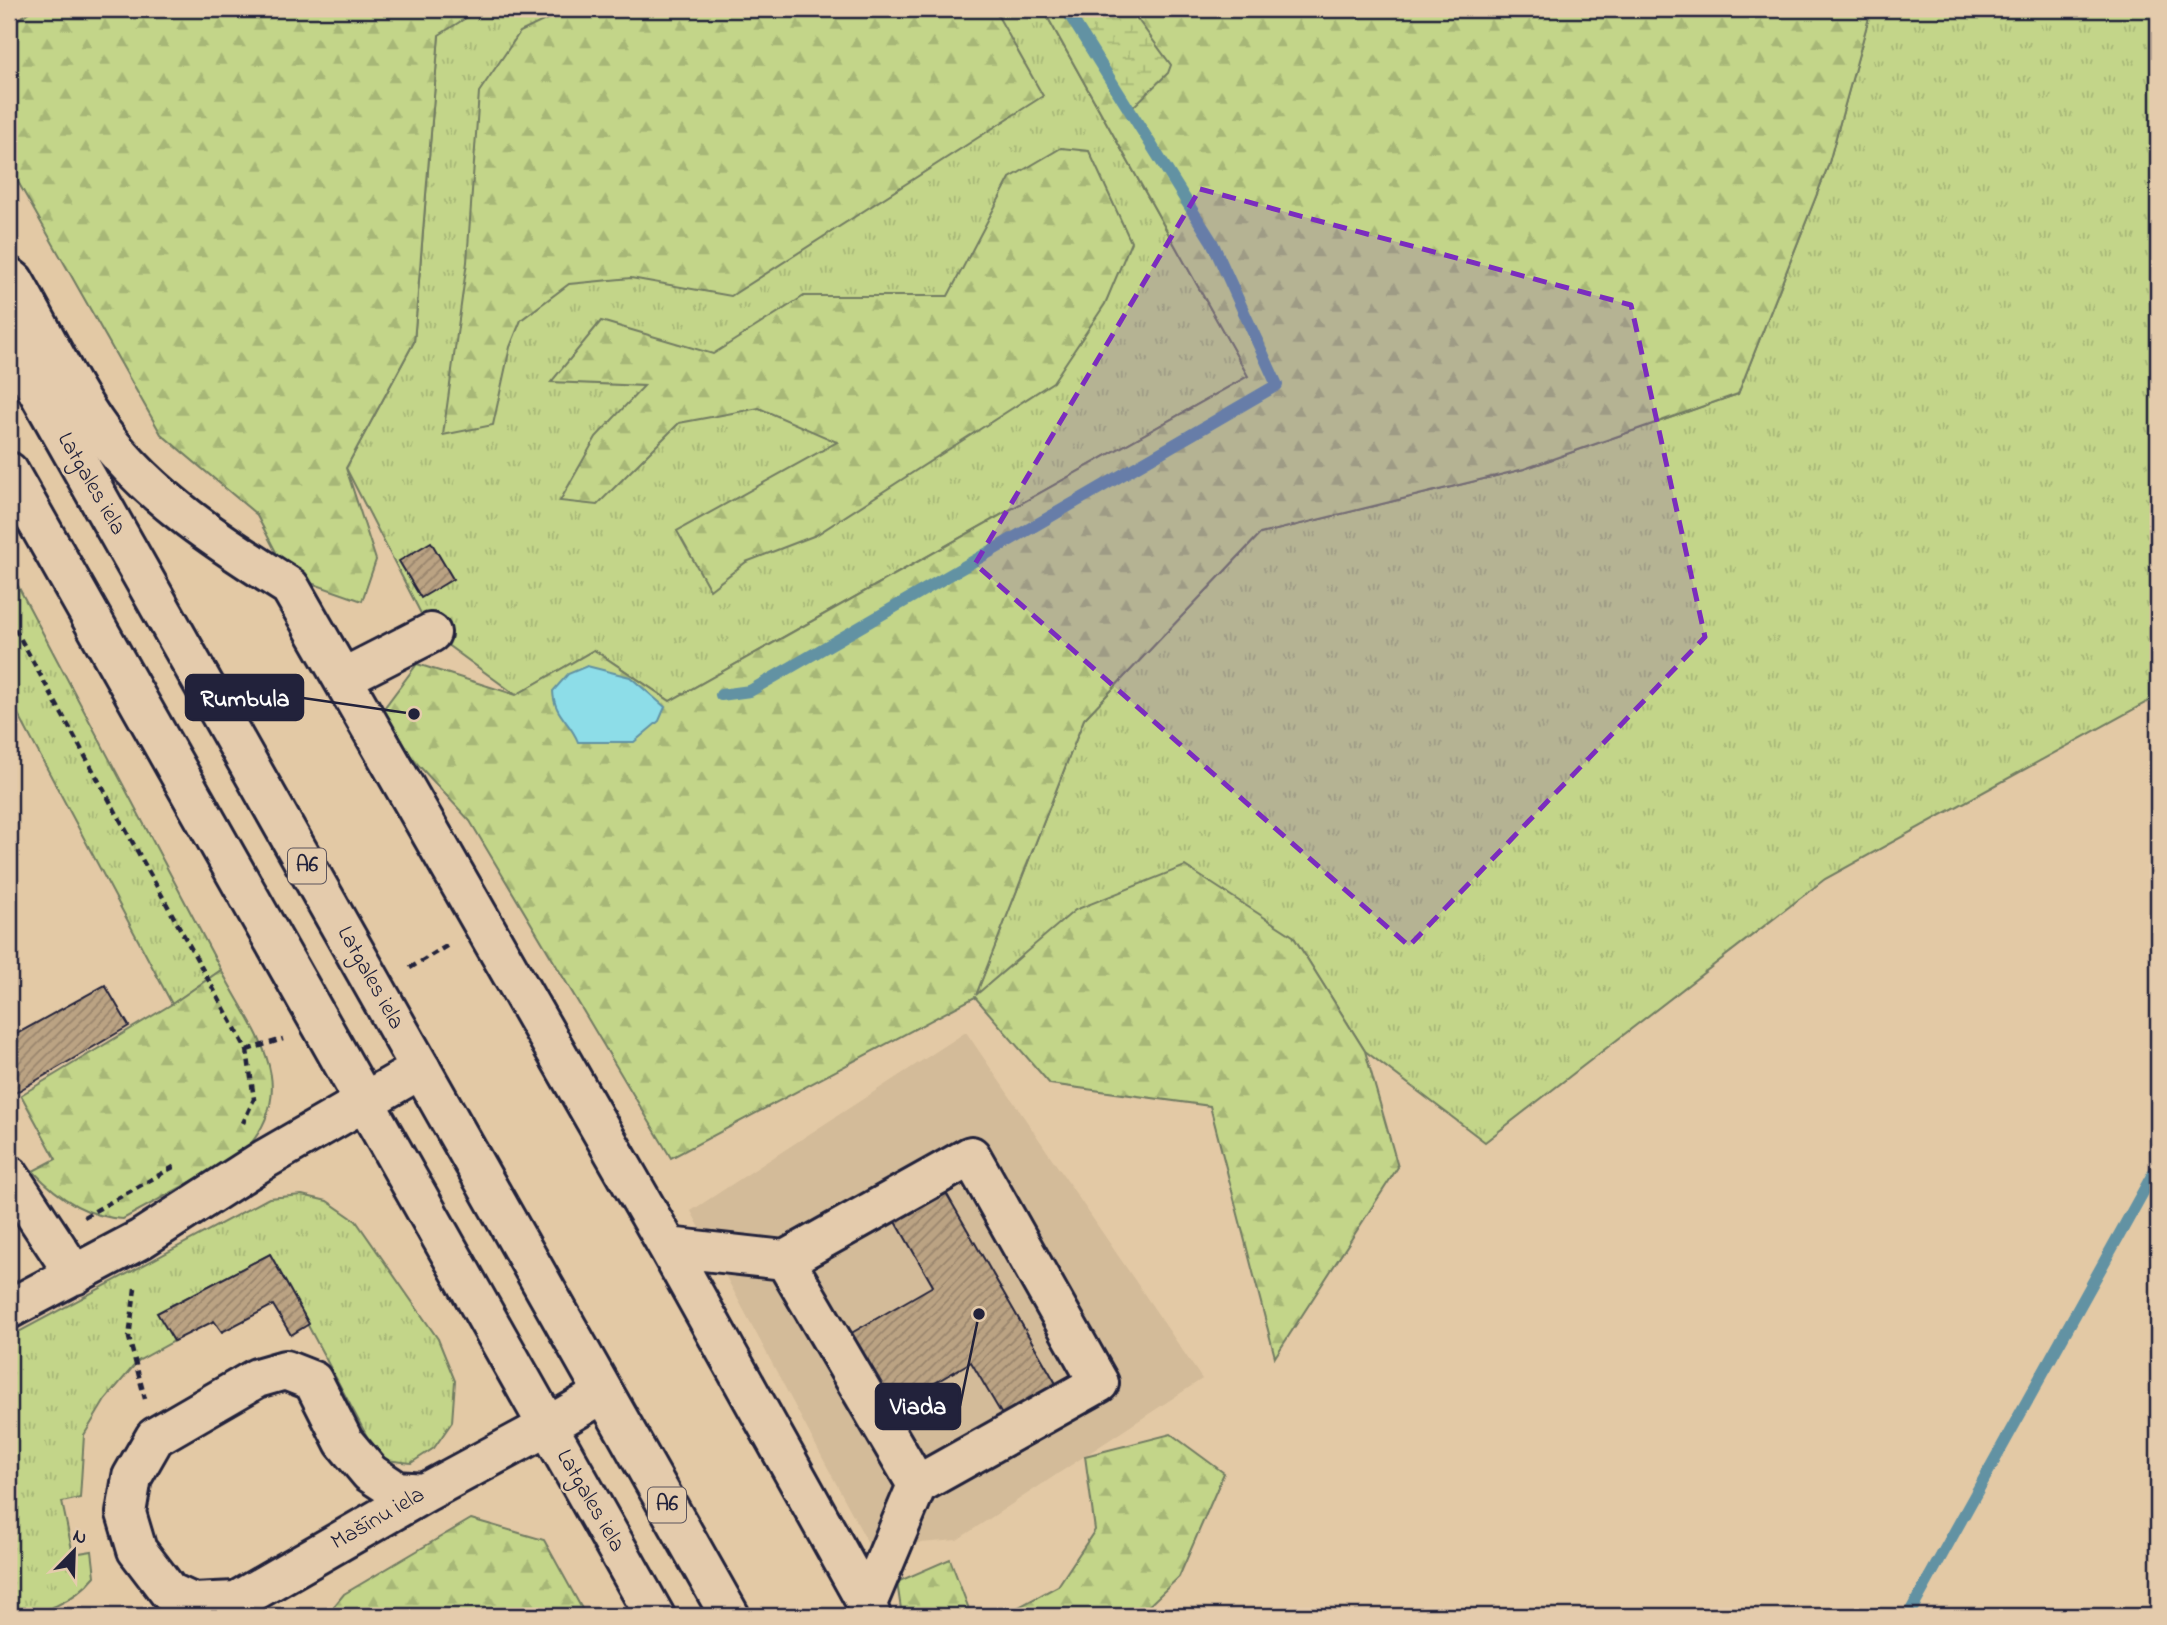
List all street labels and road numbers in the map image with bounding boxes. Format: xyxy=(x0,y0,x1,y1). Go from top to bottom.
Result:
street label: Latgales iela xyxy=(47,426,134,542)
road number: A6 xyxy=(288,848,326,884)
street label: Latgales iela xyxy=(327,920,412,1036)
street label: Latgales iela xyxy=(546,1443,633,1559)
street label: Mašīnu iela xyxy=(325,1479,431,1559)
road number: A6 xyxy=(648,1488,686,1522)

